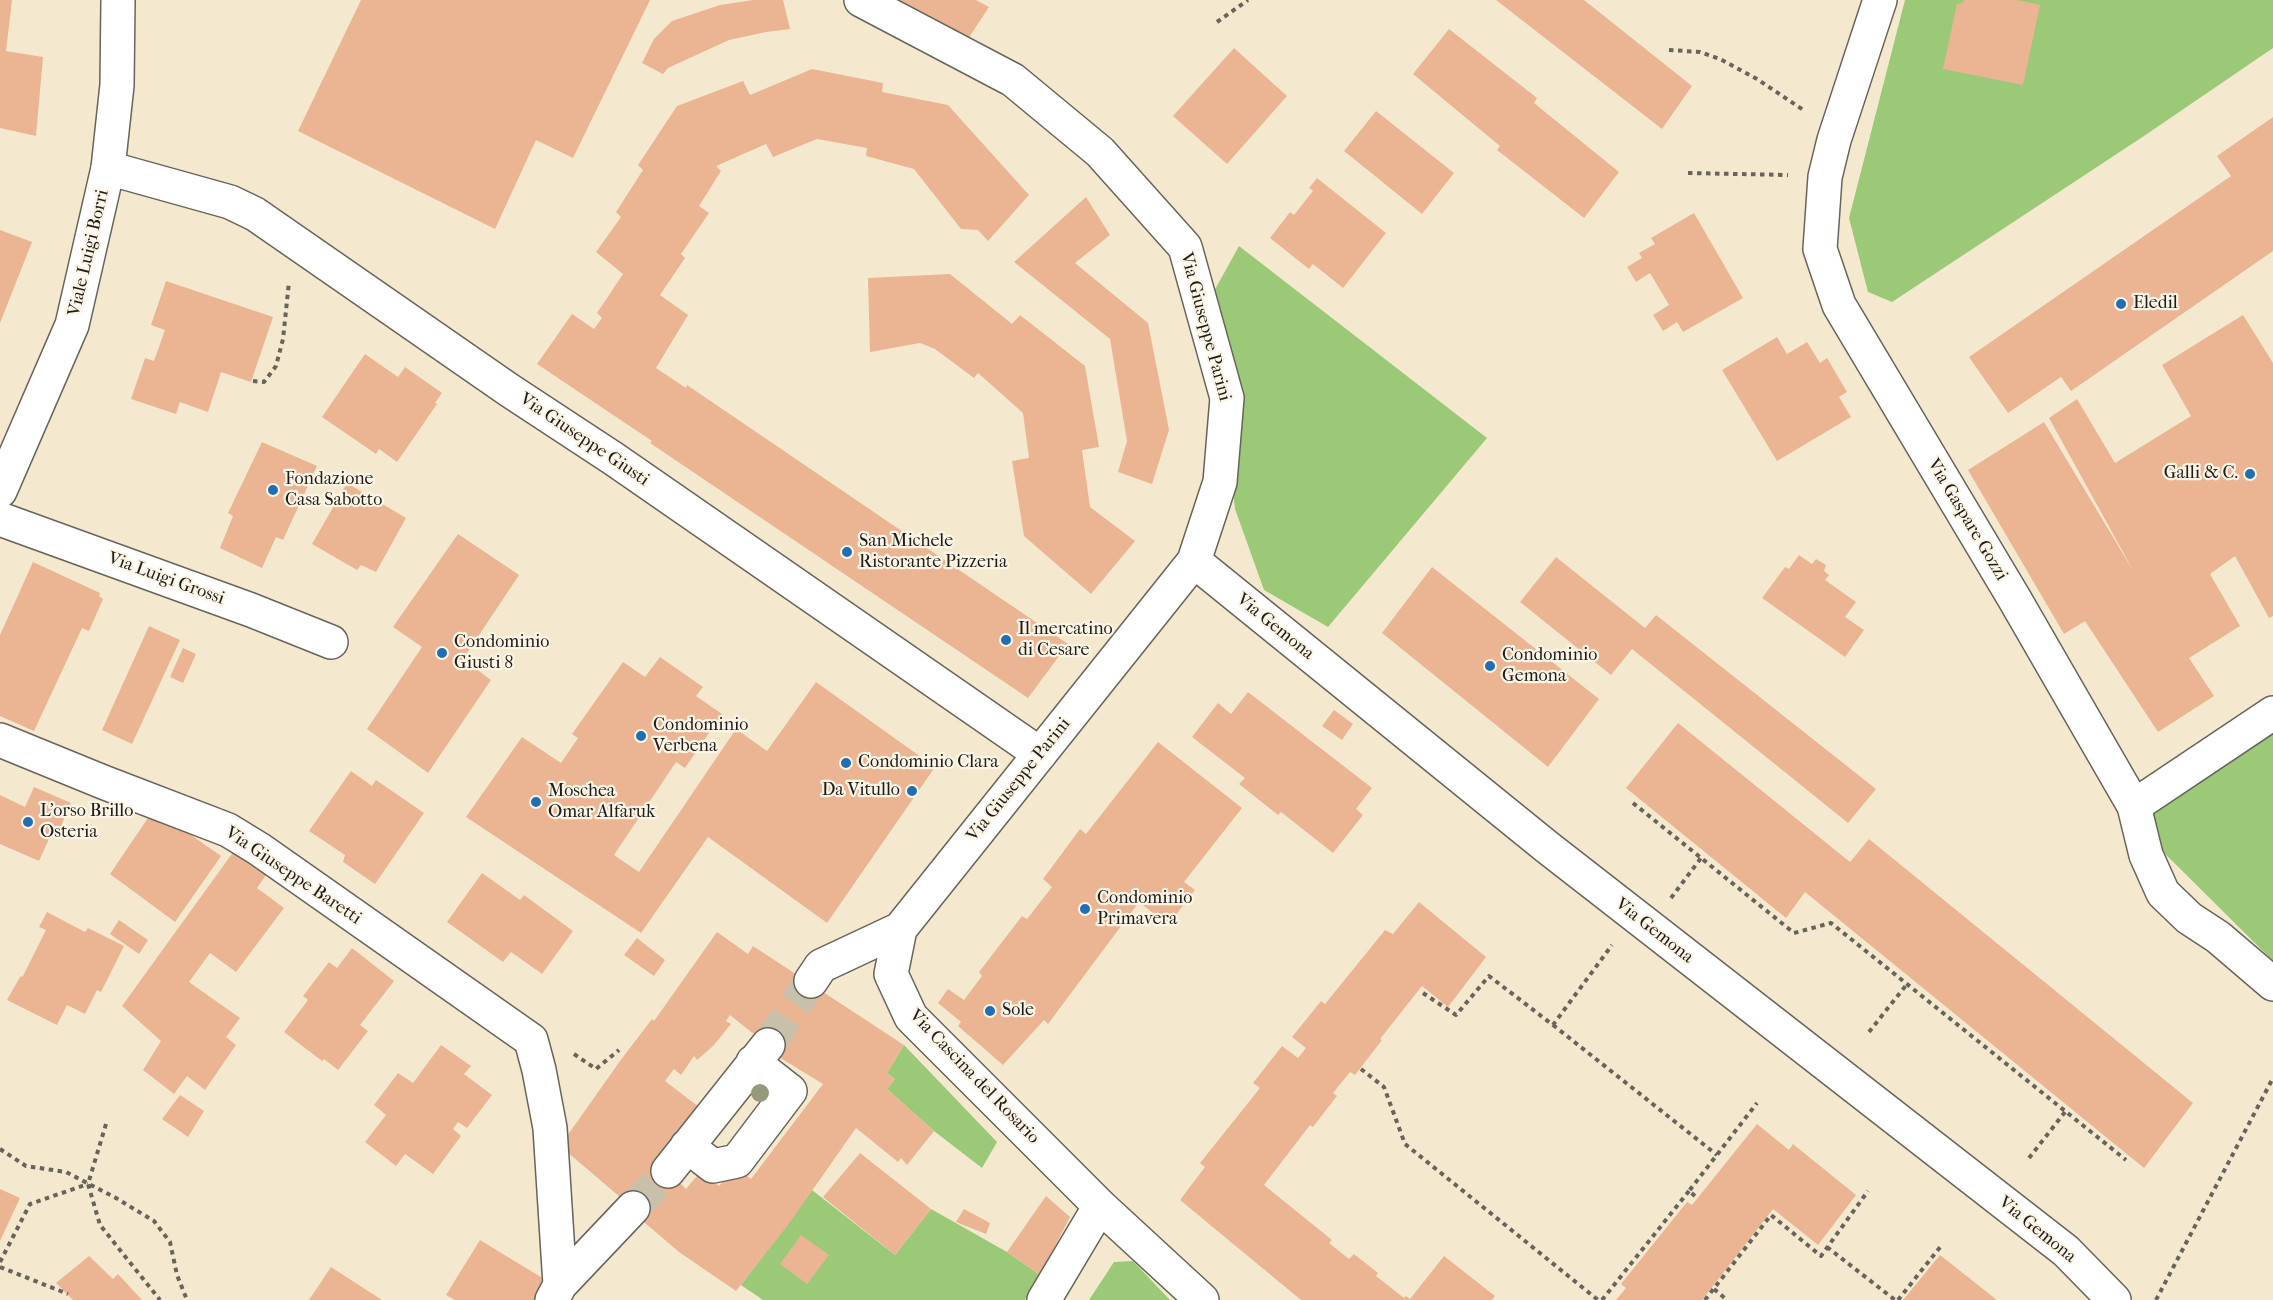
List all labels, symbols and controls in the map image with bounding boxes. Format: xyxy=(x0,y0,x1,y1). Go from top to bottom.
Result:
street label: Viale Luigi Borri xyxy=(64,188,114,318)
street label: Via Giuseppe Parini xyxy=(1175,250,1235,404)
place label: Eledil xyxy=(2133,293,2178,315)
marker: Eledil xyxy=(2114,297,2128,311)
street label: Via Giuseppe Giusti xyxy=(515,389,653,491)
street label: Via Gaspare Gozzi xyxy=(1922,455,2012,585)
place label: Galli & C. xyxy=(2164,463,2238,485)
marker: Galli & C. xyxy=(2243,467,2257,481)
place label: Fondazione Casa Sabotto xyxy=(285,469,382,512)
marker: Fondazione Casa Sabotto xyxy=(266,483,280,497)
place label: San Michele Ristorante Pizzeria xyxy=(859,531,1007,574)
marker: San Michele Ristorante Pizzeria xyxy=(840,545,854,559)
street label: Via Luigi Grossi xyxy=(105,548,227,610)
street label: Via Gemona xyxy=(1232,589,1318,665)
place label: Il mercatino di Cesare xyxy=(1018,619,1113,662)
place label: Condominio Giusti 8 xyxy=(454,632,549,674)
marker: Il mercatino di Cesare xyxy=(999,633,1013,647)
place label: Condominio Gemona xyxy=(1502,645,1597,688)
marker: Condominio Giusti 8 xyxy=(435,646,449,660)
marker: Condominio Gemona xyxy=(1483,659,1497,673)
street label: Via Giuseppe Parini xyxy=(963,714,1075,846)
place label: Condominio Verbena xyxy=(653,715,748,758)
marker: Condominio Verbena xyxy=(634,729,648,743)
place label: Condominio Clara xyxy=(858,752,999,774)
marker: Condominio Clara xyxy=(839,756,853,770)
place label: Da Vitullo xyxy=(822,780,900,802)
place label: Moschea Omar Alfaruk xyxy=(548,781,655,824)
marker: Da Vitullo xyxy=(905,784,919,798)
marker: Moschea Omar Alfaruk xyxy=(529,795,543,809)
place label: L'orso Brillo Osteria xyxy=(40,801,133,844)
marker: L'orso Brillo Osteria xyxy=(21,815,35,829)
street label: Via Giuseppe Baretti xyxy=(221,822,365,930)
place label: Condominio Primavera xyxy=(1097,888,1192,930)
street label: Via Gemona xyxy=(1611,894,1697,968)
marker: Condominio Primavera xyxy=(1078,902,1092,916)
place label: Sole xyxy=(1002,1000,1034,1022)
marker: Sole xyxy=(983,1004,997,1018)
street label: Via Cascina del Rosario xyxy=(904,1005,1044,1149)
street label: Via Gemona xyxy=(1994,1192,2080,1268)

